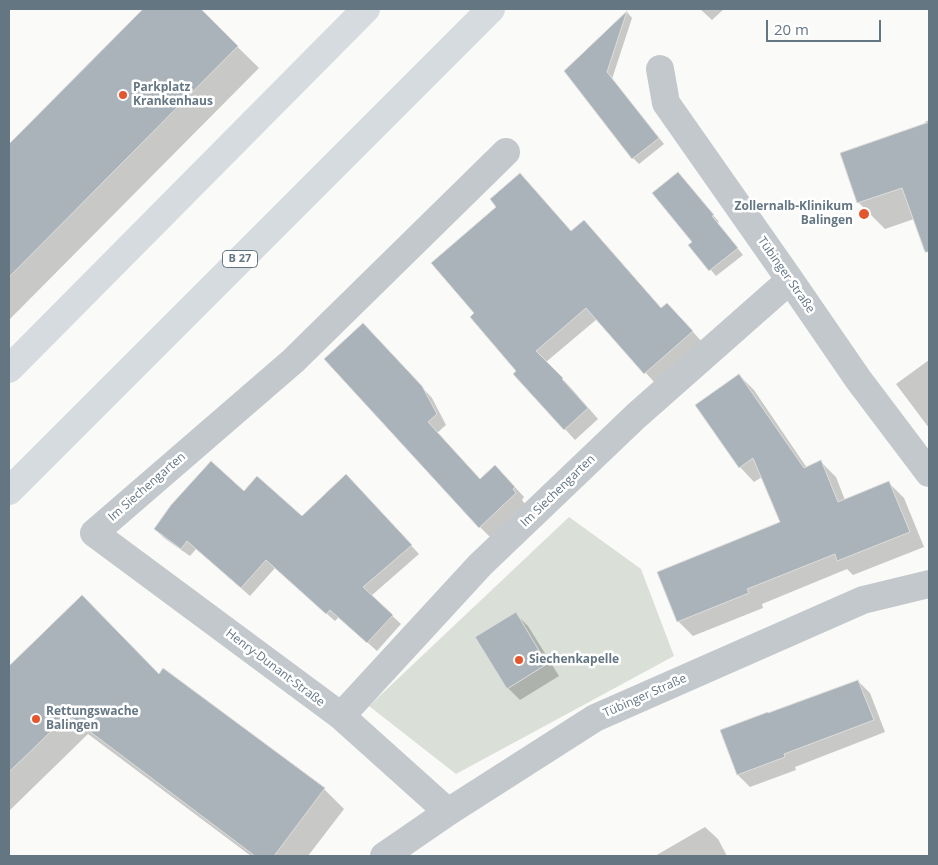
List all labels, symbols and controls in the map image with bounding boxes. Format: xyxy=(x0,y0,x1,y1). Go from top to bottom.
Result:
scale bar xyxy=(768,10,883,42)
text: 20 m xyxy=(774,19,809,39)
place label: Parkplatz Krankenhaus xyxy=(133,81,213,109)
marker: Parkplatz Krankenhaus xyxy=(117,89,129,101)
place label: Zollernalb-Klinikum Balingen xyxy=(735,200,853,228)
marker: Zollernalb-Klinikum Balingen xyxy=(857,207,871,221)
street label: Tübinger Straße xyxy=(754,234,818,316)
road number: B 27 xyxy=(222,250,258,268)
street label: Im Siechengarten xyxy=(105,450,189,524)
street label: Im Siechengarten xyxy=(518,452,598,530)
street label: Henry-Dunant-Straße xyxy=(223,626,327,710)
place label: Siechenkapelle xyxy=(529,653,619,667)
marker: Siechenkapelle xyxy=(513,654,525,666)
street label: Tübinger Straße xyxy=(601,671,689,721)
place label: Rettungswache Balingen xyxy=(46,705,139,733)
marker: Rettungswache Balingen xyxy=(30,713,42,725)

